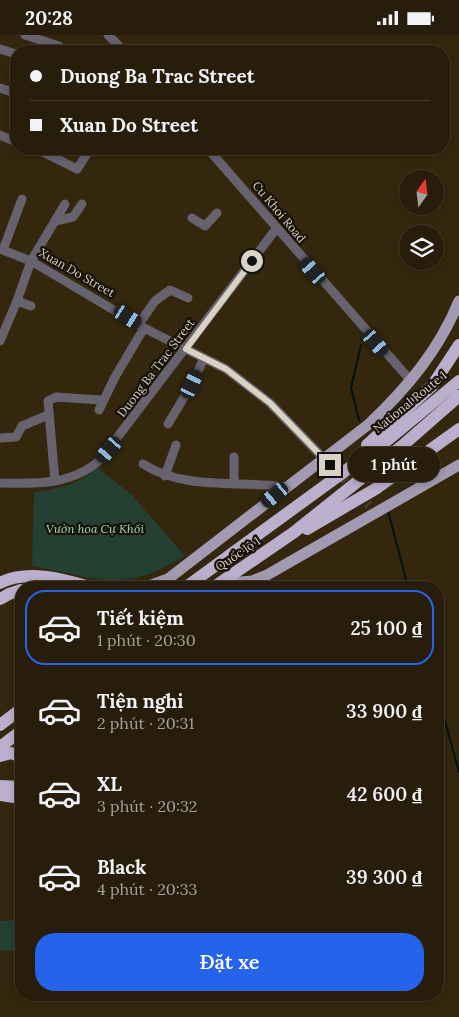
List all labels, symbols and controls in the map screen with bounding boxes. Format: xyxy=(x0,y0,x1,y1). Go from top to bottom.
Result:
text: 20:28 xyxy=(25,6,73,30)
text: Duong Ba Trac Street xyxy=(60,64,255,88)
text: Xuan Do Street xyxy=(60,113,198,137)
north arrow xyxy=(399,170,444,215)
map controls xyxy=(399,170,444,270)
street label: Cu Khoi Road xyxy=(249,178,309,245)
button: layers xyxy=(399,225,444,270)
street label: Xuan Do Street xyxy=(37,245,118,300)
route start xyxy=(241,250,263,272)
car xyxy=(297,255,328,287)
car xyxy=(111,303,144,331)
street label: Duong Ba Trac Street xyxy=(114,315,198,420)
car xyxy=(360,327,391,359)
car xyxy=(178,367,205,401)
street label: National Route 1 xyxy=(370,367,450,436)
car xyxy=(93,434,124,466)
callout: 1 phút xyxy=(348,447,440,483)
route end xyxy=(319,454,341,476)
text: 1 phút xyxy=(371,454,417,474)
car xyxy=(258,480,291,510)
park label: Vườn hoa Cự Khối xyxy=(46,521,144,536)
street label: Quốc lộ 1 xyxy=(212,533,263,574)
icon: car xyxy=(37,605,82,650)
text: Tiết kiệm xyxy=(97,606,184,630)
text: 25 100 ₫ xyxy=(350,616,422,640)
text: 1 phút · 20:30 xyxy=(97,630,196,650)
icon: car xyxy=(37,688,82,733)
text: Tiện nghi xyxy=(97,689,183,713)
text: 33 900 ₫ xyxy=(346,699,422,723)
text: 2 phút · 20:31 xyxy=(97,713,194,733)
icon: car xyxy=(37,771,82,816)
text: XL xyxy=(97,772,122,796)
text: 42 600 ₫ xyxy=(347,782,422,806)
text: 3 phút · 20:32 xyxy=(97,796,197,816)
icon: car xyxy=(37,854,82,899)
text: Black xyxy=(97,855,146,879)
text: 39 300 ₫ xyxy=(346,865,422,889)
text: 4 phút · 20:33 xyxy=(97,879,198,899)
button: Đặt xe xyxy=(35,933,424,991)

